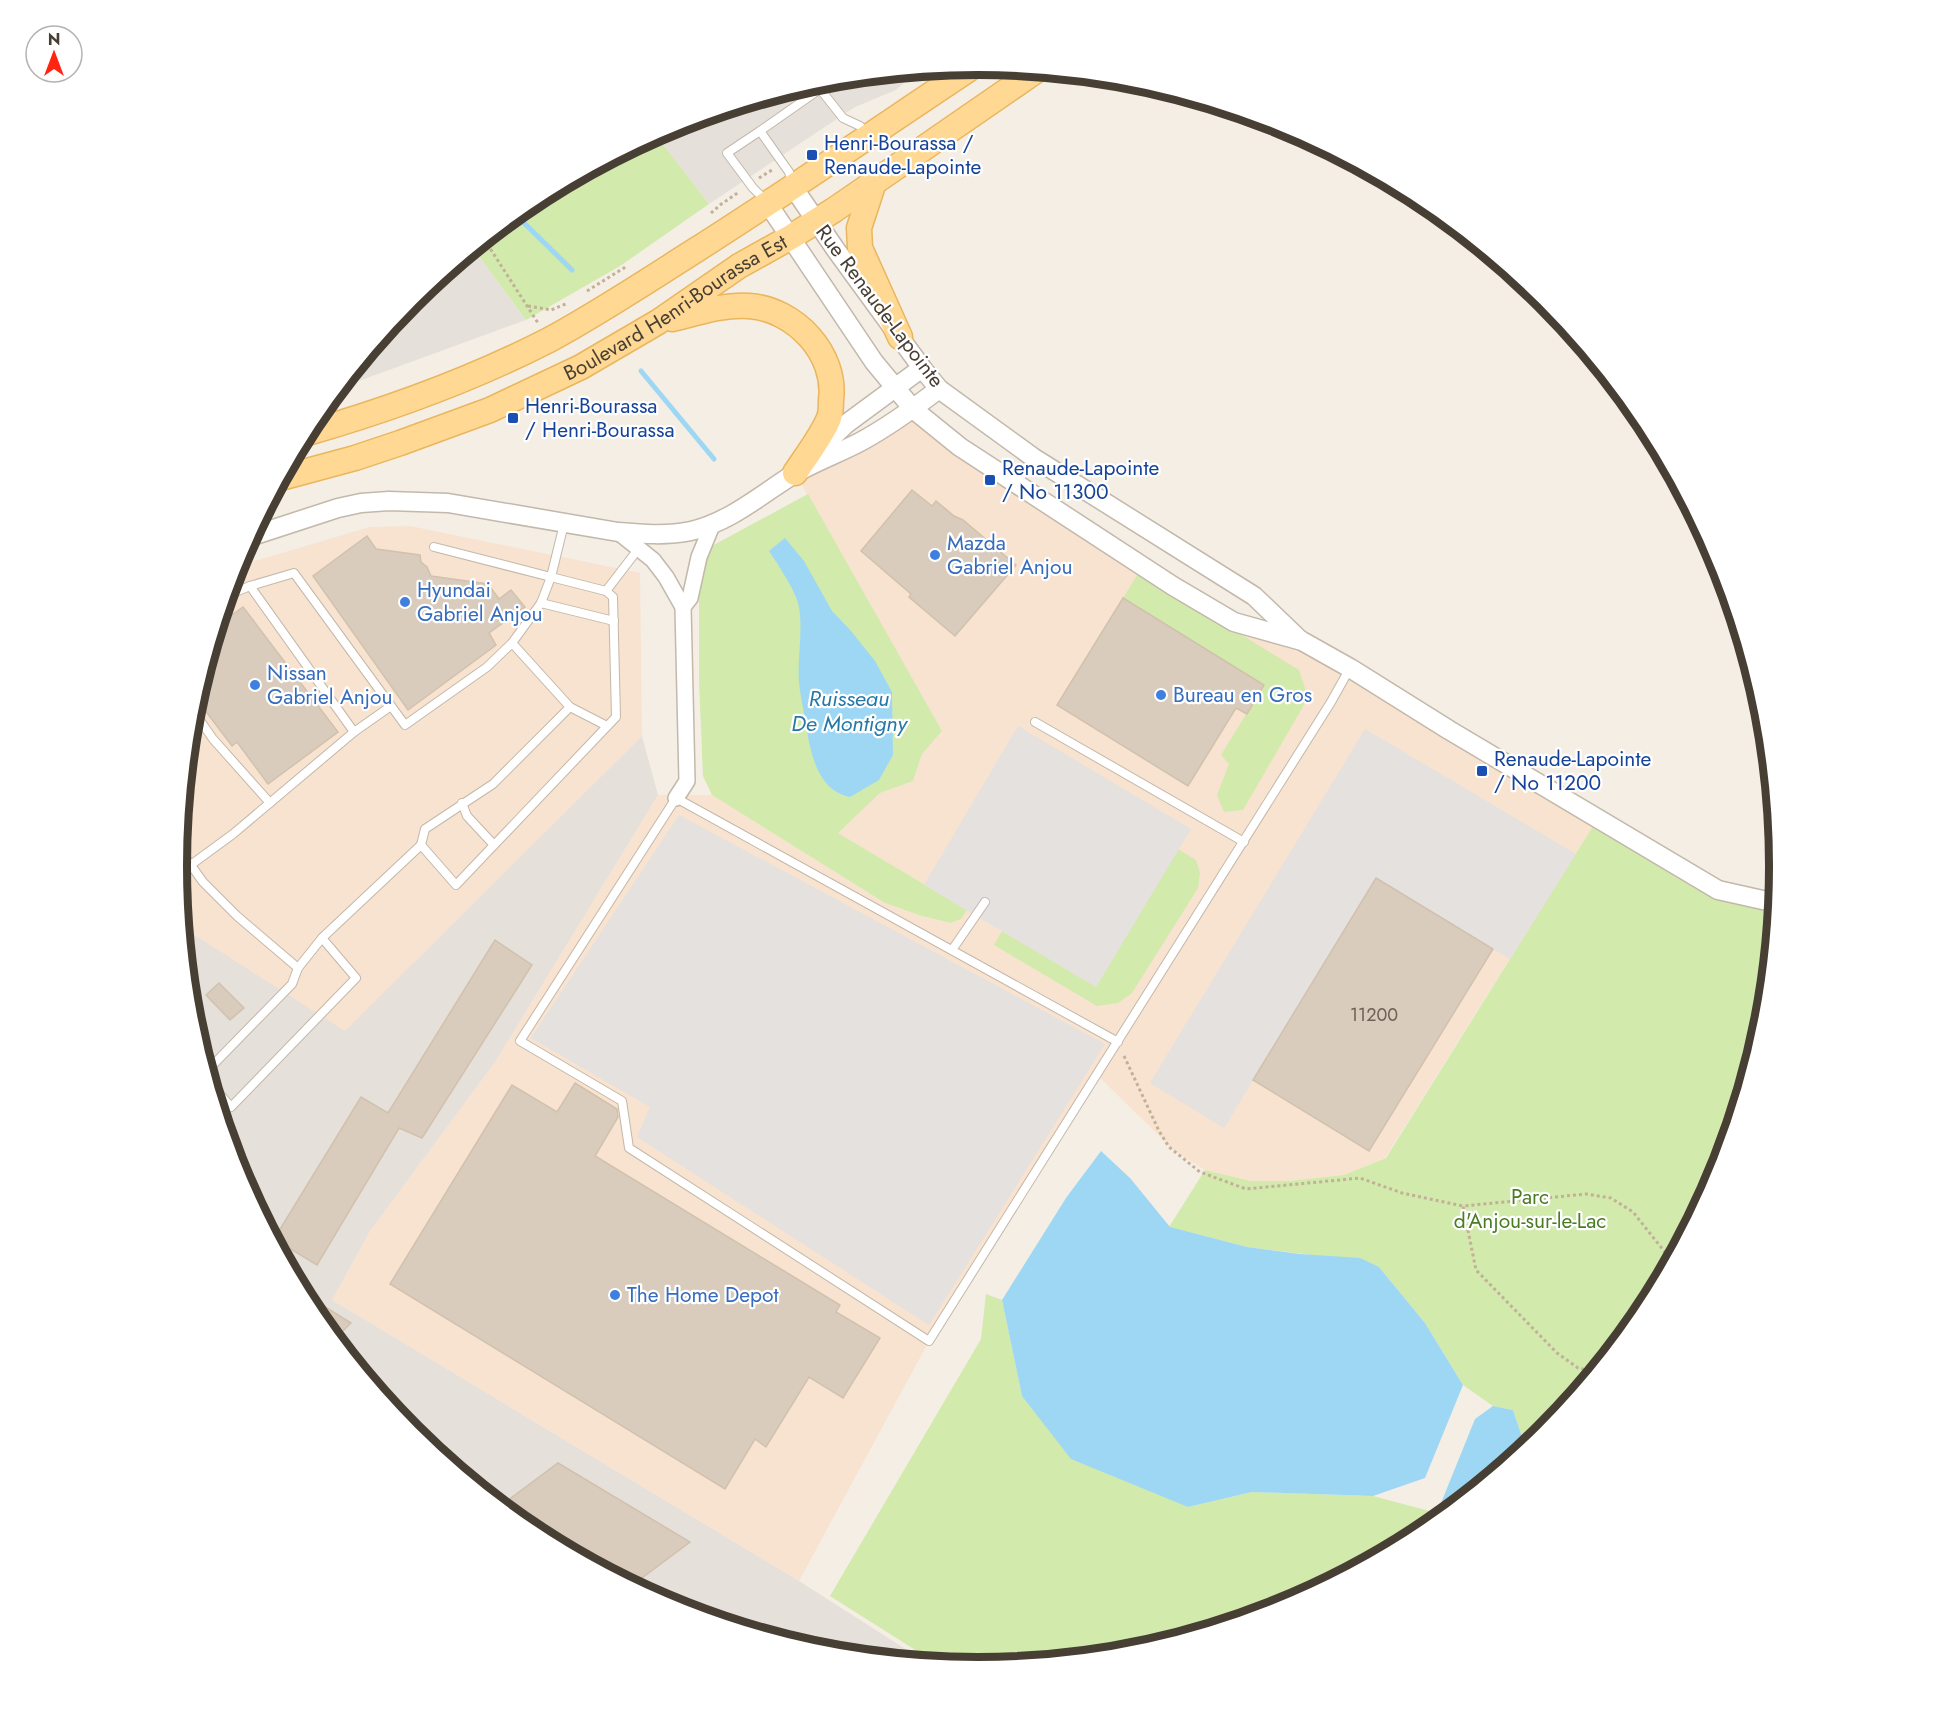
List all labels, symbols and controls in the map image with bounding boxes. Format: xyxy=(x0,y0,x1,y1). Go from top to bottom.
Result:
north arrow xyxy=(24,24,84,84)
text: N xyxy=(48,28,60,51)
place label: Henri-Bourassa / Renaude-Lapointe xyxy=(824,128,981,182)
marker: Henri-Bourassa / Renaude-Lapointe xyxy=(805,148,819,162)
street label: Rue Renaude-Lapointe xyxy=(809,218,951,394)
street label: Boulevard Henri-Bourassa Est xyxy=(559,227,793,388)
place label: Henri-Bourassa / Henri-Bourassa xyxy=(525,391,675,445)
marker: Henri-Bourassa / Henri-Bourassa xyxy=(506,411,520,425)
place label: Renaude-Lapointe / No 11300 xyxy=(1002,453,1159,507)
marker: Renaude-Lapointe / No 11300 xyxy=(983,473,997,487)
place label: Mazda Gabriel Anjou xyxy=(947,528,1073,582)
marker: Mazda Gabriel Anjou xyxy=(928,548,942,562)
place label: Hyundai Gabriel Anjou xyxy=(417,575,543,629)
marker: Hyundai Gabriel Anjou xyxy=(398,595,412,609)
place label: Nissan Gabriel Anjou xyxy=(267,658,393,712)
marker: Nissan Gabriel Anjou xyxy=(248,678,262,692)
place label: Bureau en Gros xyxy=(1173,680,1312,710)
water label: Ruisseau De Montigny xyxy=(791,682,908,739)
marker: Bureau en Gros xyxy=(1154,688,1168,702)
place label: Renaude-Lapointe / No 11200 xyxy=(1494,744,1651,798)
marker: Renaude-Lapointe / No 11200 xyxy=(1475,764,1489,778)
house number: 11200 xyxy=(1350,1002,1398,1028)
park label: Parc d'Anjou-sur-le-Lac xyxy=(1454,1182,1606,1236)
place label: The Home Depot xyxy=(627,1280,778,1310)
marker: The Home Depot xyxy=(608,1288,622,1302)

